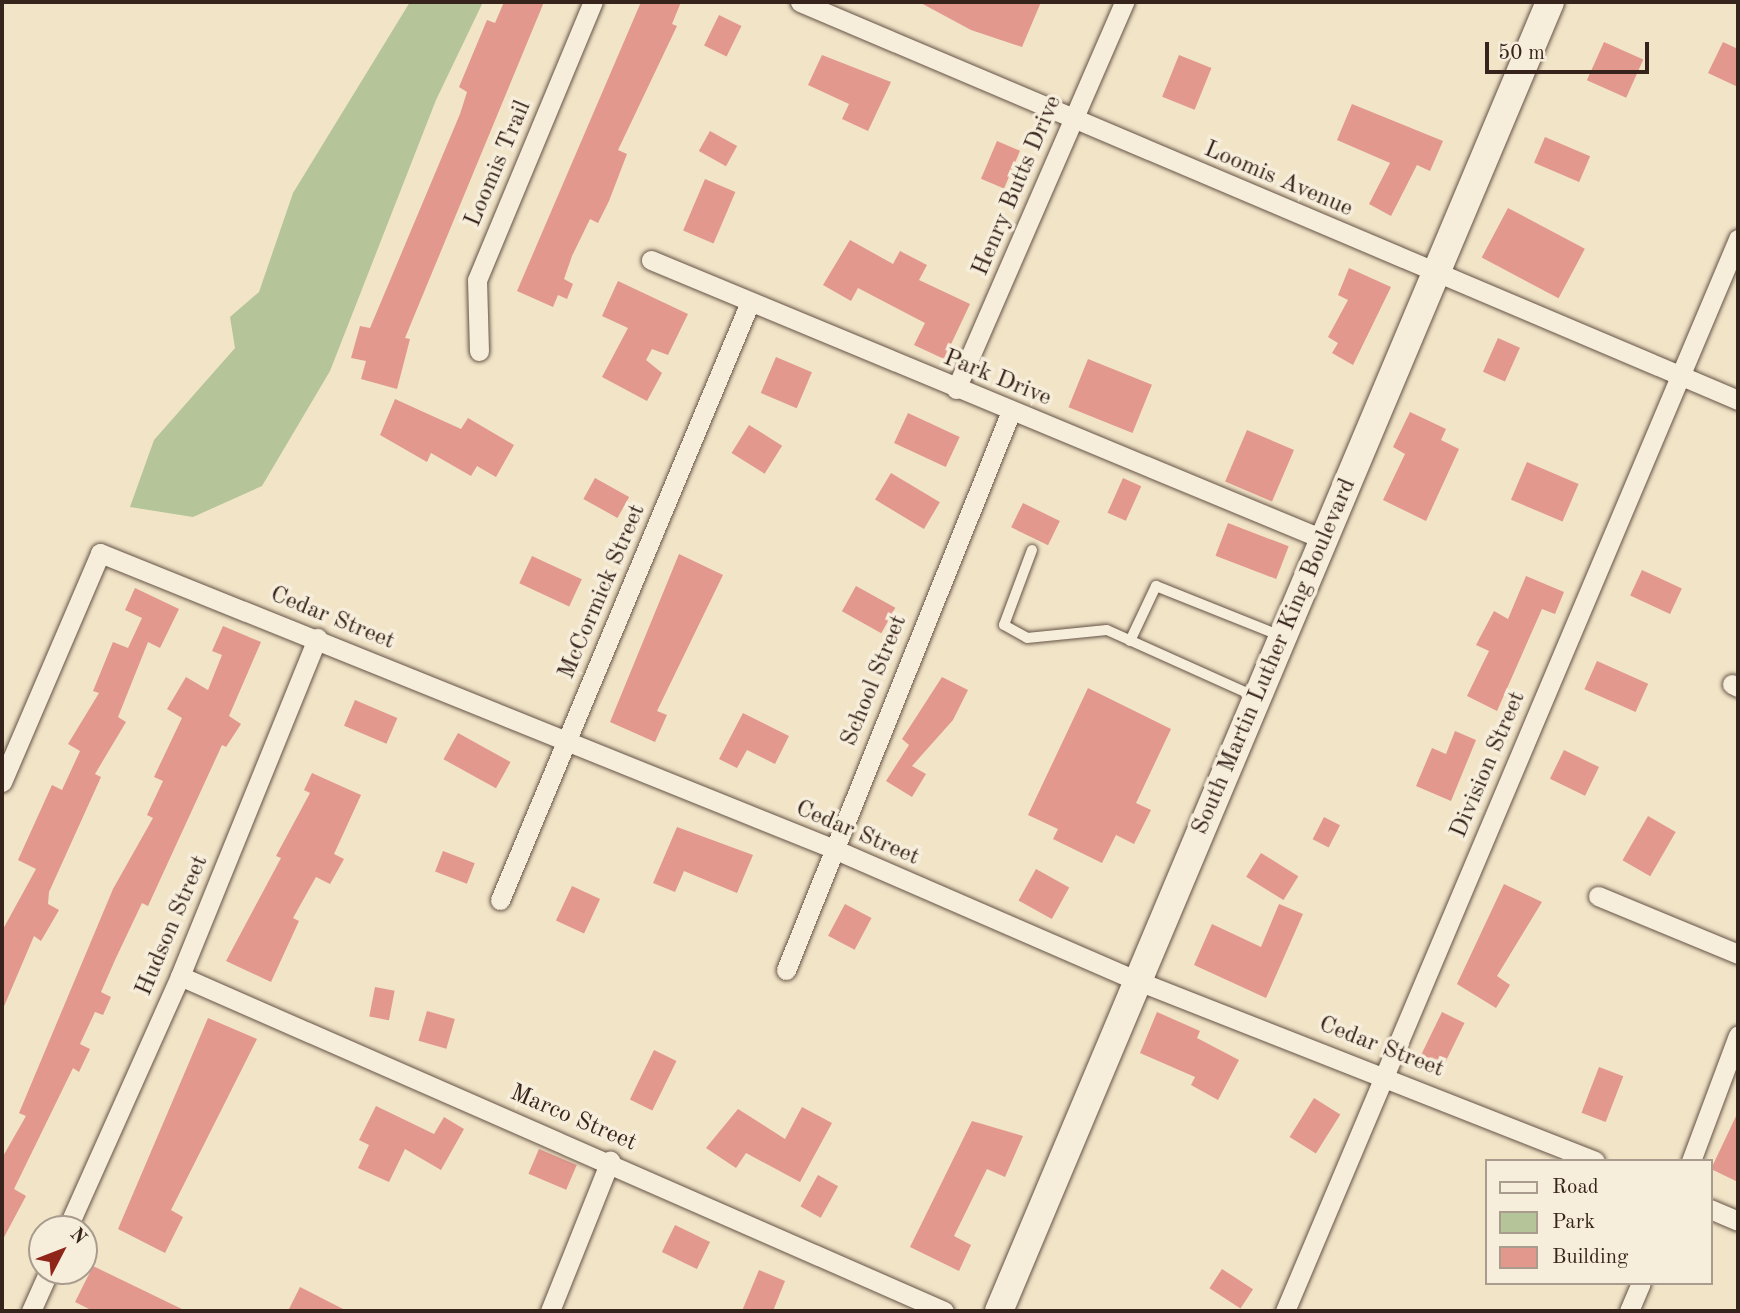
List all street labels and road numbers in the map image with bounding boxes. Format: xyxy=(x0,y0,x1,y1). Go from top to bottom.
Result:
street label: Henry Butts Drive xyxy=(967,91,1069,281)
street label: Loomis Trail xyxy=(459,97,539,231)
street label: Loomis Avenue xyxy=(1199,136,1357,224)
street label: Park Drive xyxy=(939,344,1055,414)
street label: South Martin Luther King Boulevard xyxy=(1187,474,1363,840)
street label: McCormick Street xyxy=(553,500,653,684)
street label: Cedar Street xyxy=(266,581,398,657)
street label: School Street xyxy=(836,611,914,751)
street label: Division Street xyxy=(1445,687,1533,843)
street label: Cedar Street xyxy=(791,795,923,873)
street label: Hudson Street xyxy=(130,851,216,1001)
street label: Cedar Street xyxy=(1314,1011,1448,1085)
street label: Marco Street xyxy=(505,1079,641,1159)

